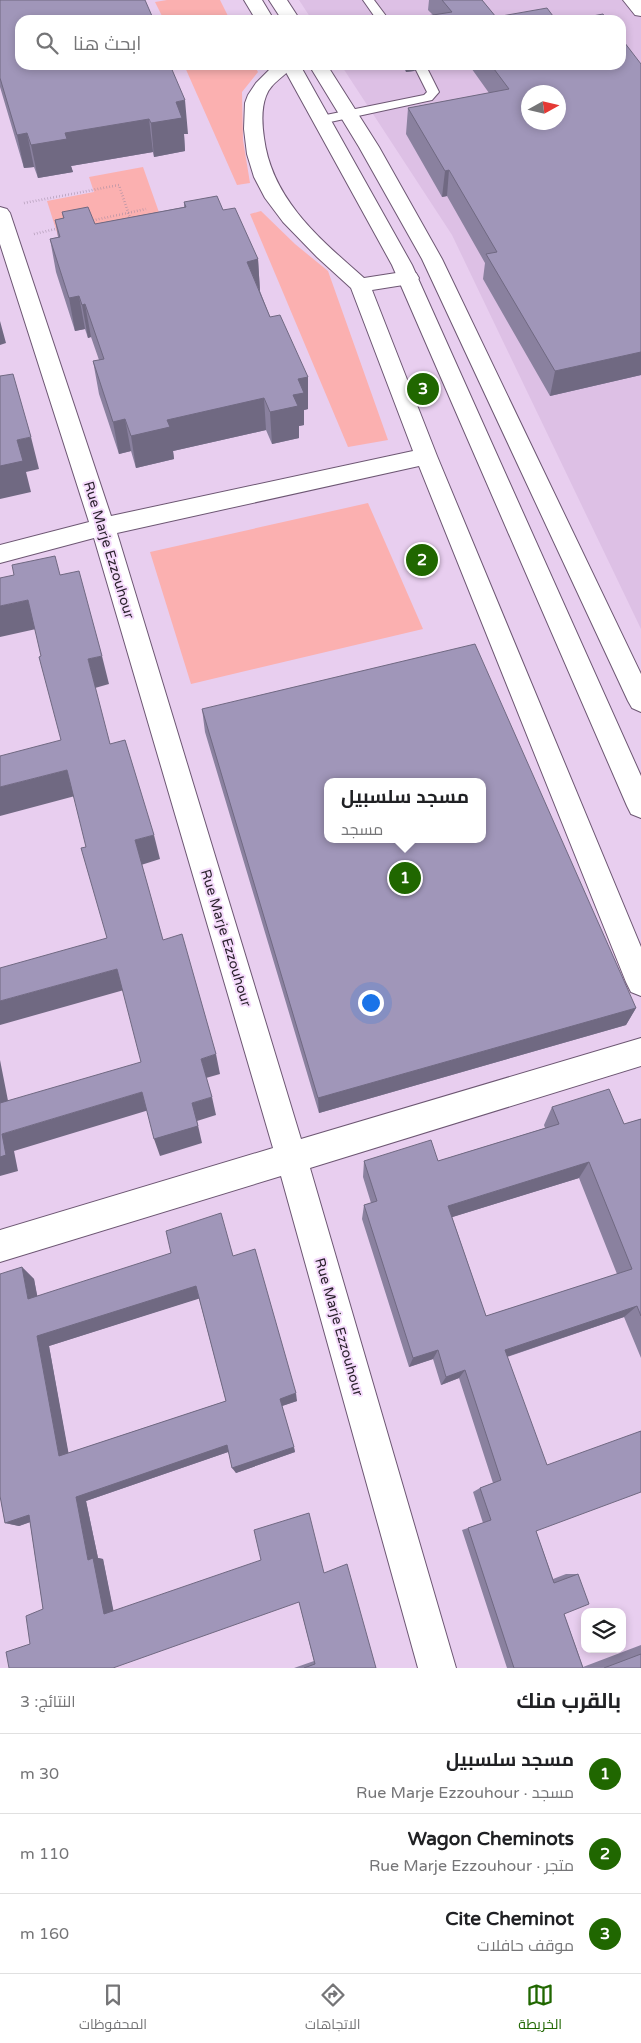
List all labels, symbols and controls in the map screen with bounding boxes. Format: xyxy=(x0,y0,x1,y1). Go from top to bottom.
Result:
search box xyxy=(15,15,626,70)
icon: search xyxy=(33,29,61,57)
text: ابحث هنا xyxy=(73,33,141,55)
north arrow xyxy=(521,85,566,130)
pin: 3 xyxy=(407,370,439,408)
street label: Rue Marje Ezzouhour xyxy=(80,479,138,621)
pin: 2 xyxy=(406,541,438,579)
popup xyxy=(324,778,486,843)
text: مسجد سلسبيل xyxy=(341,786,469,808)
text: مسجد xyxy=(341,820,383,840)
pin: 1 xyxy=(389,859,421,897)
street label: Rue Marje Ezzouhour xyxy=(197,867,255,1009)
your location xyxy=(358,990,384,1016)
street label: Rue Marje Ezzouhour xyxy=(311,1256,367,1399)
map controls xyxy=(581,1608,626,1653)
button: layers xyxy=(581,1608,626,1653)
text: بالقرب منك xyxy=(516,1689,621,1714)
text: النتائج: 3 xyxy=(20,1692,76,1712)
text: مسجد سلسبيل xyxy=(446,1749,574,1771)
text: 30 m xyxy=(20,1764,59,1784)
text: 1 xyxy=(600,1764,610,1784)
text: مسجد · Rue Marje Ezzouhour xyxy=(356,1783,574,1803)
text: Wagon Cheminots xyxy=(408,1828,574,1850)
text: 110 m xyxy=(20,1844,69,1864)
text: 2 xyxy=(600,1844,610,1864)
text: متجر · Rue Marje Ezzouhour xyxy=(369,1856,574,1876)
text: Cite Cheminot xyxy=(445,1908,574,1930)
text: 160 m xyxy=(20,1924,69,1944)
text: 3 xyxy=(600,1924,610,1944)
text: موقف حافلات xyxy=(477,1936,574,1956)
tab: المحفوظات xyxy=(79,1981,147,2037)
tab: الاتجاهات xyxy=(305,1981,360,2037)
tab: الخريطة xyxy=(518,1981,562,2037)

